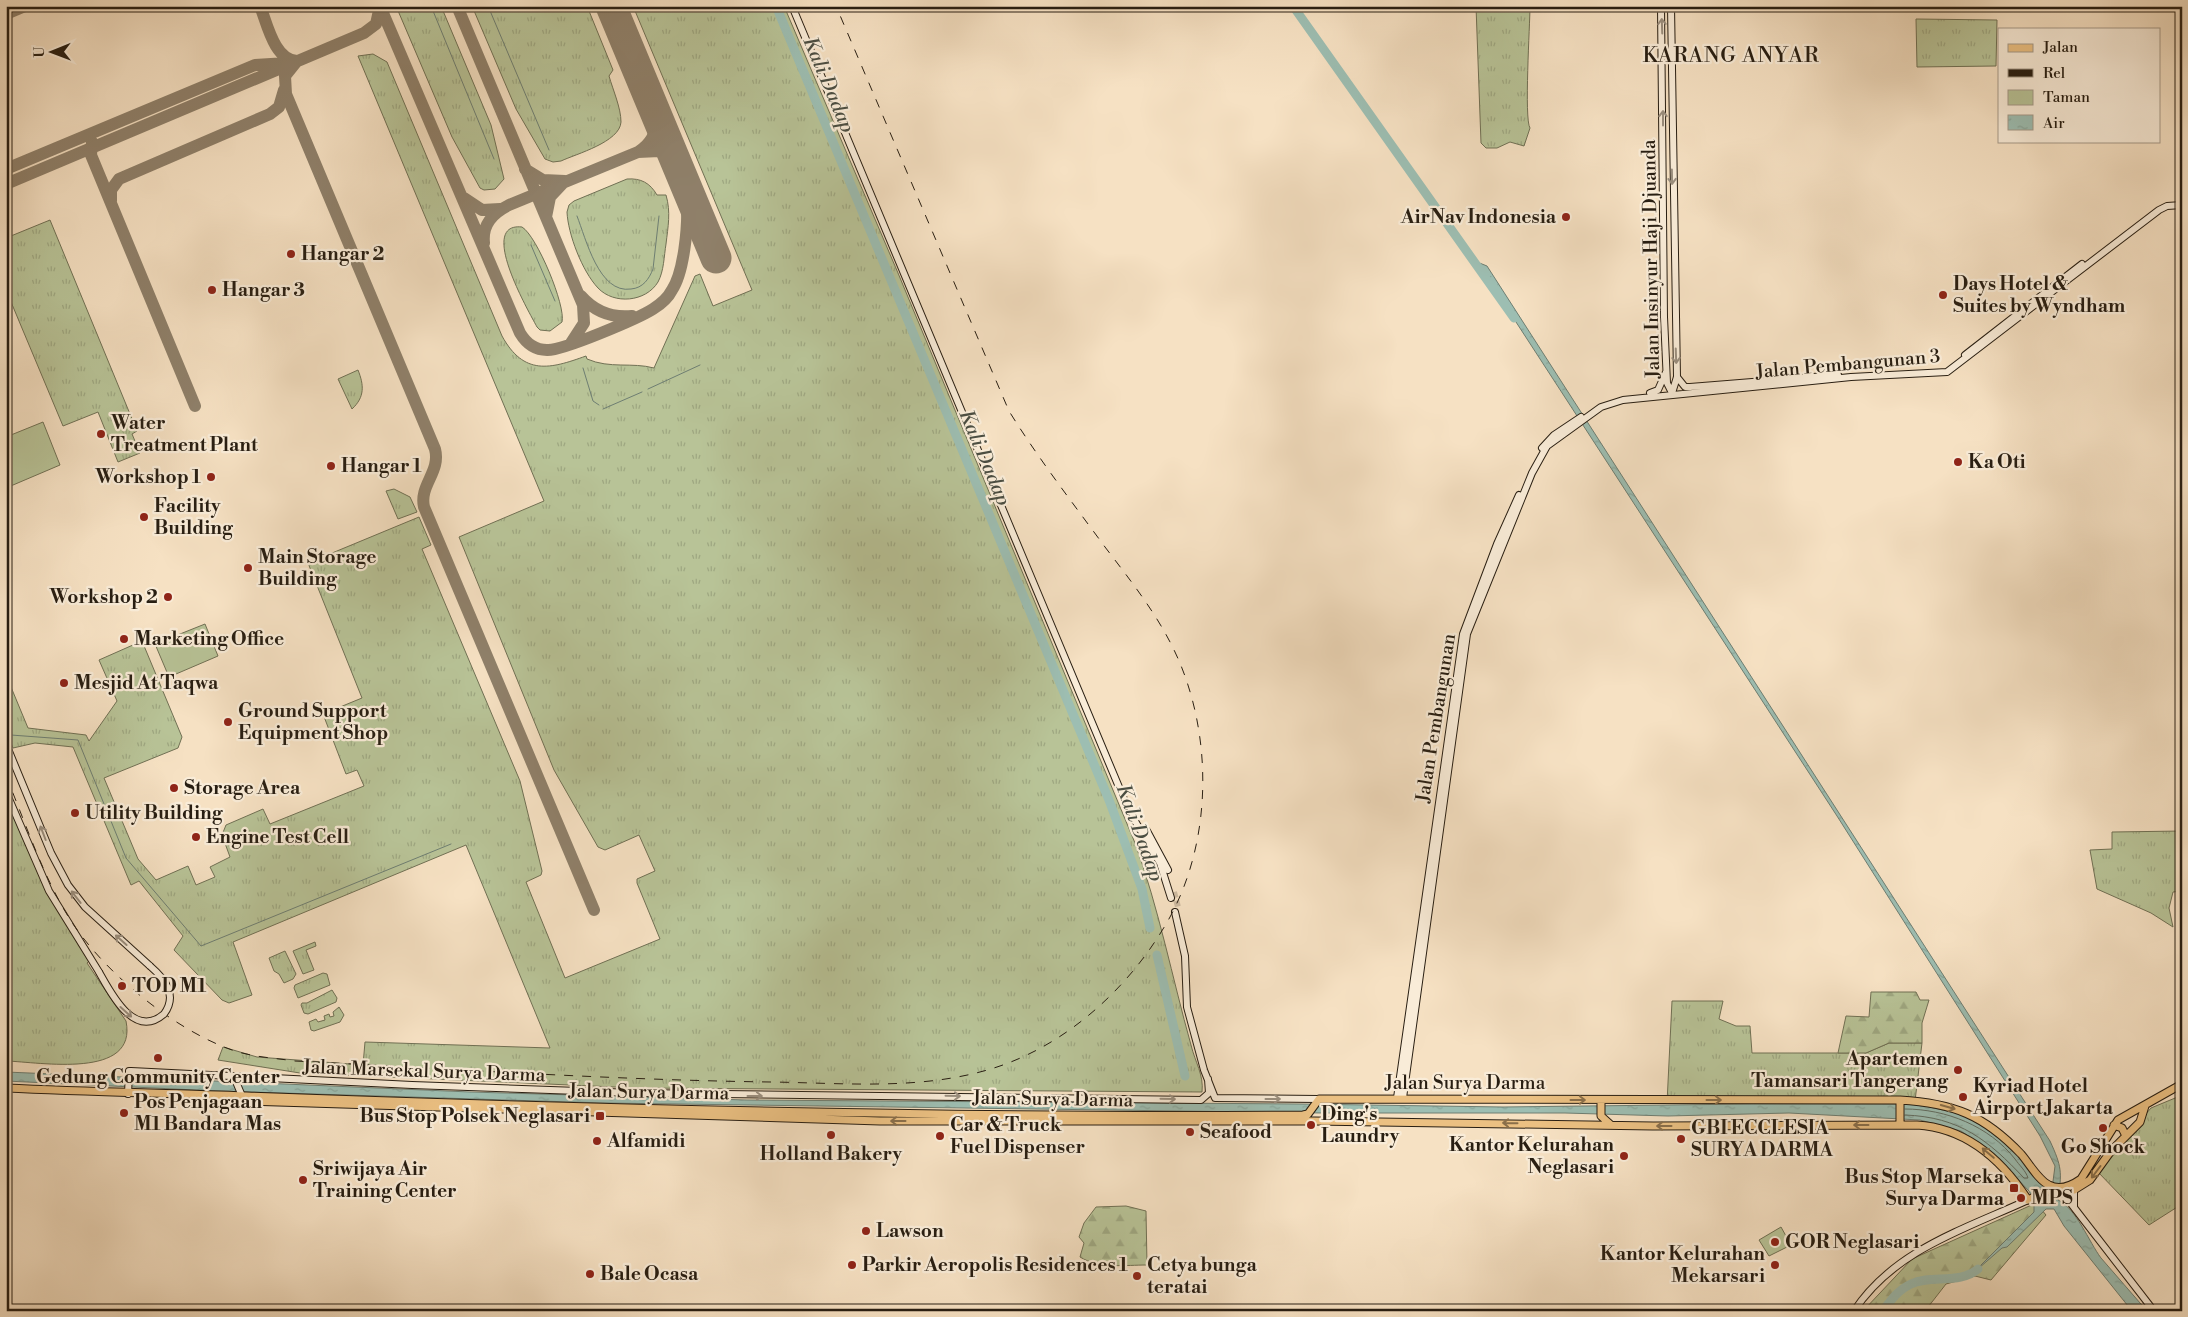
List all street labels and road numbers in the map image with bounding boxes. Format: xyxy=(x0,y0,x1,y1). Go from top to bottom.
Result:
street label: Jalan Insinyur Haji Djuanda xyxy=(1637,139,1665,380)
street label: Jalan Pembangunan 3 xyxy=(1754,344,1941,384)
street label: Jalan Pembangunan xyxy=(1411,632,1461,805)
street label: Jalan Marsekal Surya Darma xyxy=(301,1055,546,1087)
street label: Jalan Surya Darma xyxy=(1384,1071,1546,1095)
street label: Jalan Surya Darma xyxy=(567,1079,730,1105)
street label: Jalan Surya Darma xyxy=(971,1086,1134,1112)

